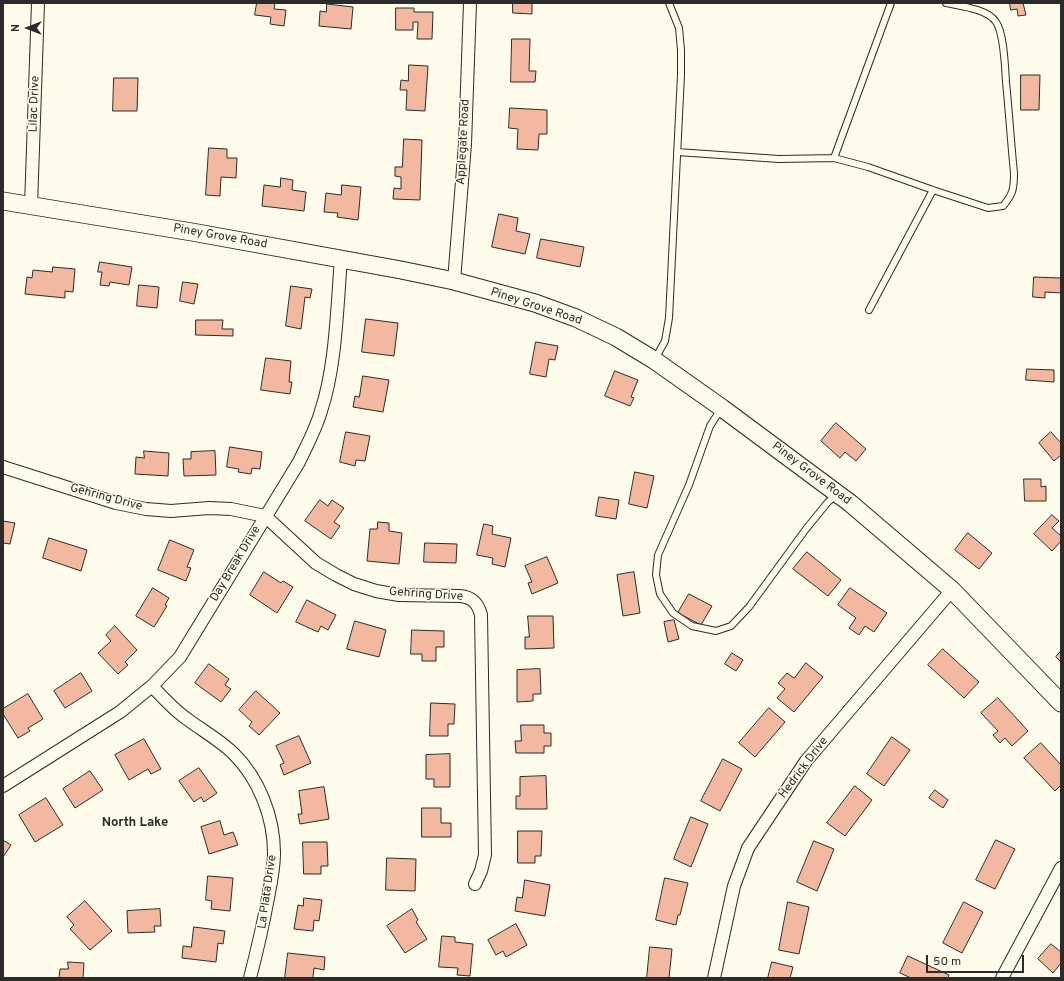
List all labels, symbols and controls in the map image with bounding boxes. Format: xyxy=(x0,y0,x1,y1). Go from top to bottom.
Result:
north arrow xyxy=(8,8,48,48)
text: N xyxy=(9,24,23,32)
street label: Lilac Drive xyxy=(27,75,43,133)
street label: Applegate Road xyxy=(455,99,473,185)
street label: Piney Grove Road xyxy=(172,222,268,252)
street label: Piney Grove Road xyxy=(488,285,584,329)
street label: Piney Grove Road xyxy=(769,440,853,508)
street label: Gehring Drive xyxy=(68,481,144,515)
street label: Day Break Drive xyxy=(208,523,264,605)
street label: Gehring Drive xyxy=(388,585,464,605)
street label: Hedrick Drive xyxy=(776,734,832,802)
district label: North Lake xyxy=(102,815,168,831)
street label: La Plata Drive xyxy=(256,854,280,930)
scale bar xyxy=(928,947,1026,973)
text: 50 m xyxy=(933,954,961,970)

